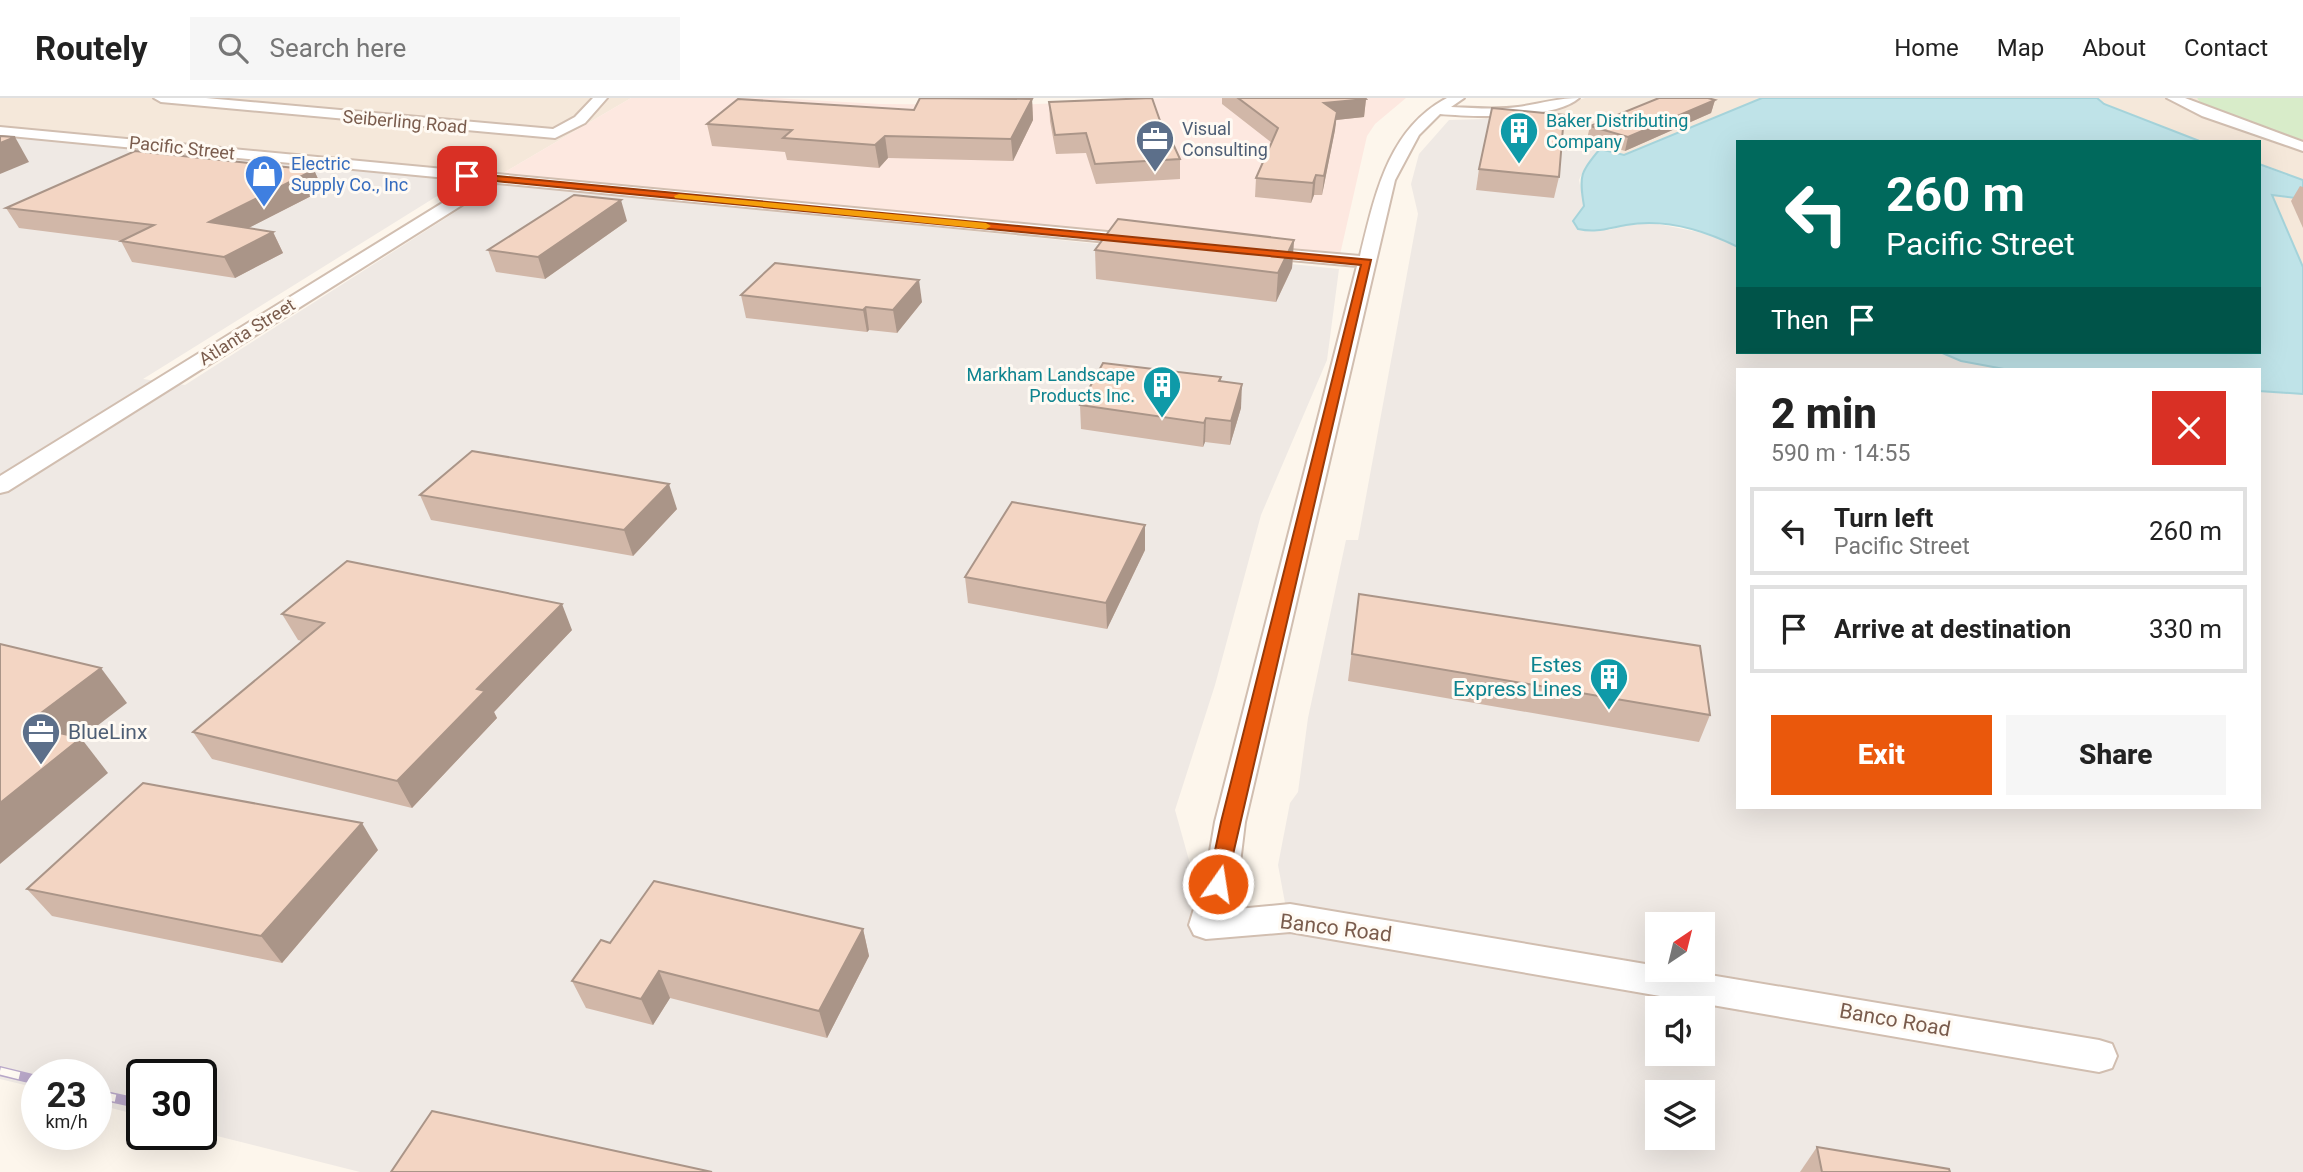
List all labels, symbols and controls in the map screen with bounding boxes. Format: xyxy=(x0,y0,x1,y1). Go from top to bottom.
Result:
search box xyxy=(190,17,680,80)
text: Routely xyxy=(35,29,148,68)
icon: search xyxy=(214,29,252,67)
text: Search here xyxy=(270,33,406,63)
text: Home xyxy=(1894,34,1959,62)
text: Map xyxy=(1997,34,2044,62)
text: About xyxy=(2082,34,2146,62)
text: Contact xyxy=(2184,34,2268,62)
street label: Seiberling Road xyxy=(342,106,468,137)
building icon: Baker Distributing Company xyxy=(1498,110,1540,165)
place label: Baker Distributing Company xyxy=(1546,110,1688,152)
office icon: Visual Consulting xyxy=(1134,118,1176,173)
place label: Visual Consulting xyxy=(1182,118,1268,160)
street label: Pacific Street xyxy=(128,132,236,164)
pin xyxy=(437,146,497,206)
shop icon: Electric Supply Co., Inc xyxy=(243,153,285,208)
place label: Electric Supply Co., Inc xyxy=(291,153,408,195)
icon: arrive xyxy=(448,157,486,195)
text: 260 m xyxy=(1886,166,2025,223)
icon: left xyxy=(1771,168,1862,259)
text: Pacific Street xyxy=(1886,225,2075,263)
street label: Atlanta Street xyxy=(195,294,299,369)
icon: arrive xyxy=(1843,301,1881,339)
text: Then xyxy=(1771,305,1829,335)
place label: Markham Landscape Products Inc. xyxy=(967,364,1135,406)
building icon: Markham Landscape Products Inc. xyxy=(1141,364,1183,419)
text: 2 min xyxy=(1771,389,1877,438)
button: close xyxy=(2152,391,2226,465)
text: 590 m · 14:55 xyxy=(1771,440,1910,467)
text: Turn left xyxy=(1834,503,1933,533)
icon: left xyxy=(1775,512,1813,550)
text: 260 m xyxy=(2149,516,2222,546)
text: Pacific Street xyxy=(1834,533,1970,560)
icon: arrive xyxy=(1775,610,1813,648)
text: Arrive at destination xyxy=(1834,614,2071,644)
text: 330 m xyxy=(2149,614,2222,644)
place label: Estes Express Lines xyxy=(1453,653,1582,701)
building icon: Estes Express Lines xyxy=(1588,656,1630,711)
office icon: BlueLinx xyxy=(20,711,62,766)
button: Exit xyxy=(1771,715,1992,795)
button: Share xyxy=(2006,715,2226,795)
place label: BlueLinx xyxy=(68,720,147,744)
position arrow xyxy=(1181,847,1255,921)
street label: Banco Road xyxy=(1279,909,1393,947)
north arrow xyxy=(1645,912,1715,982)
map controls xyxy=(1645,912,1715,1150)
button: sound xyxy=(1645,996,1715,1066)
street label: Banco Road xyxy=(1838,998,1952,1042)
speed limit sign: 30 xyxy=(126,1059,217,1150)
text: 23 xyxy=(46,1075,87,1116)
button: layers xyxy=(1645,1080,1715,1150)
text: km/h xyxy=(45,1111,88,1132)

